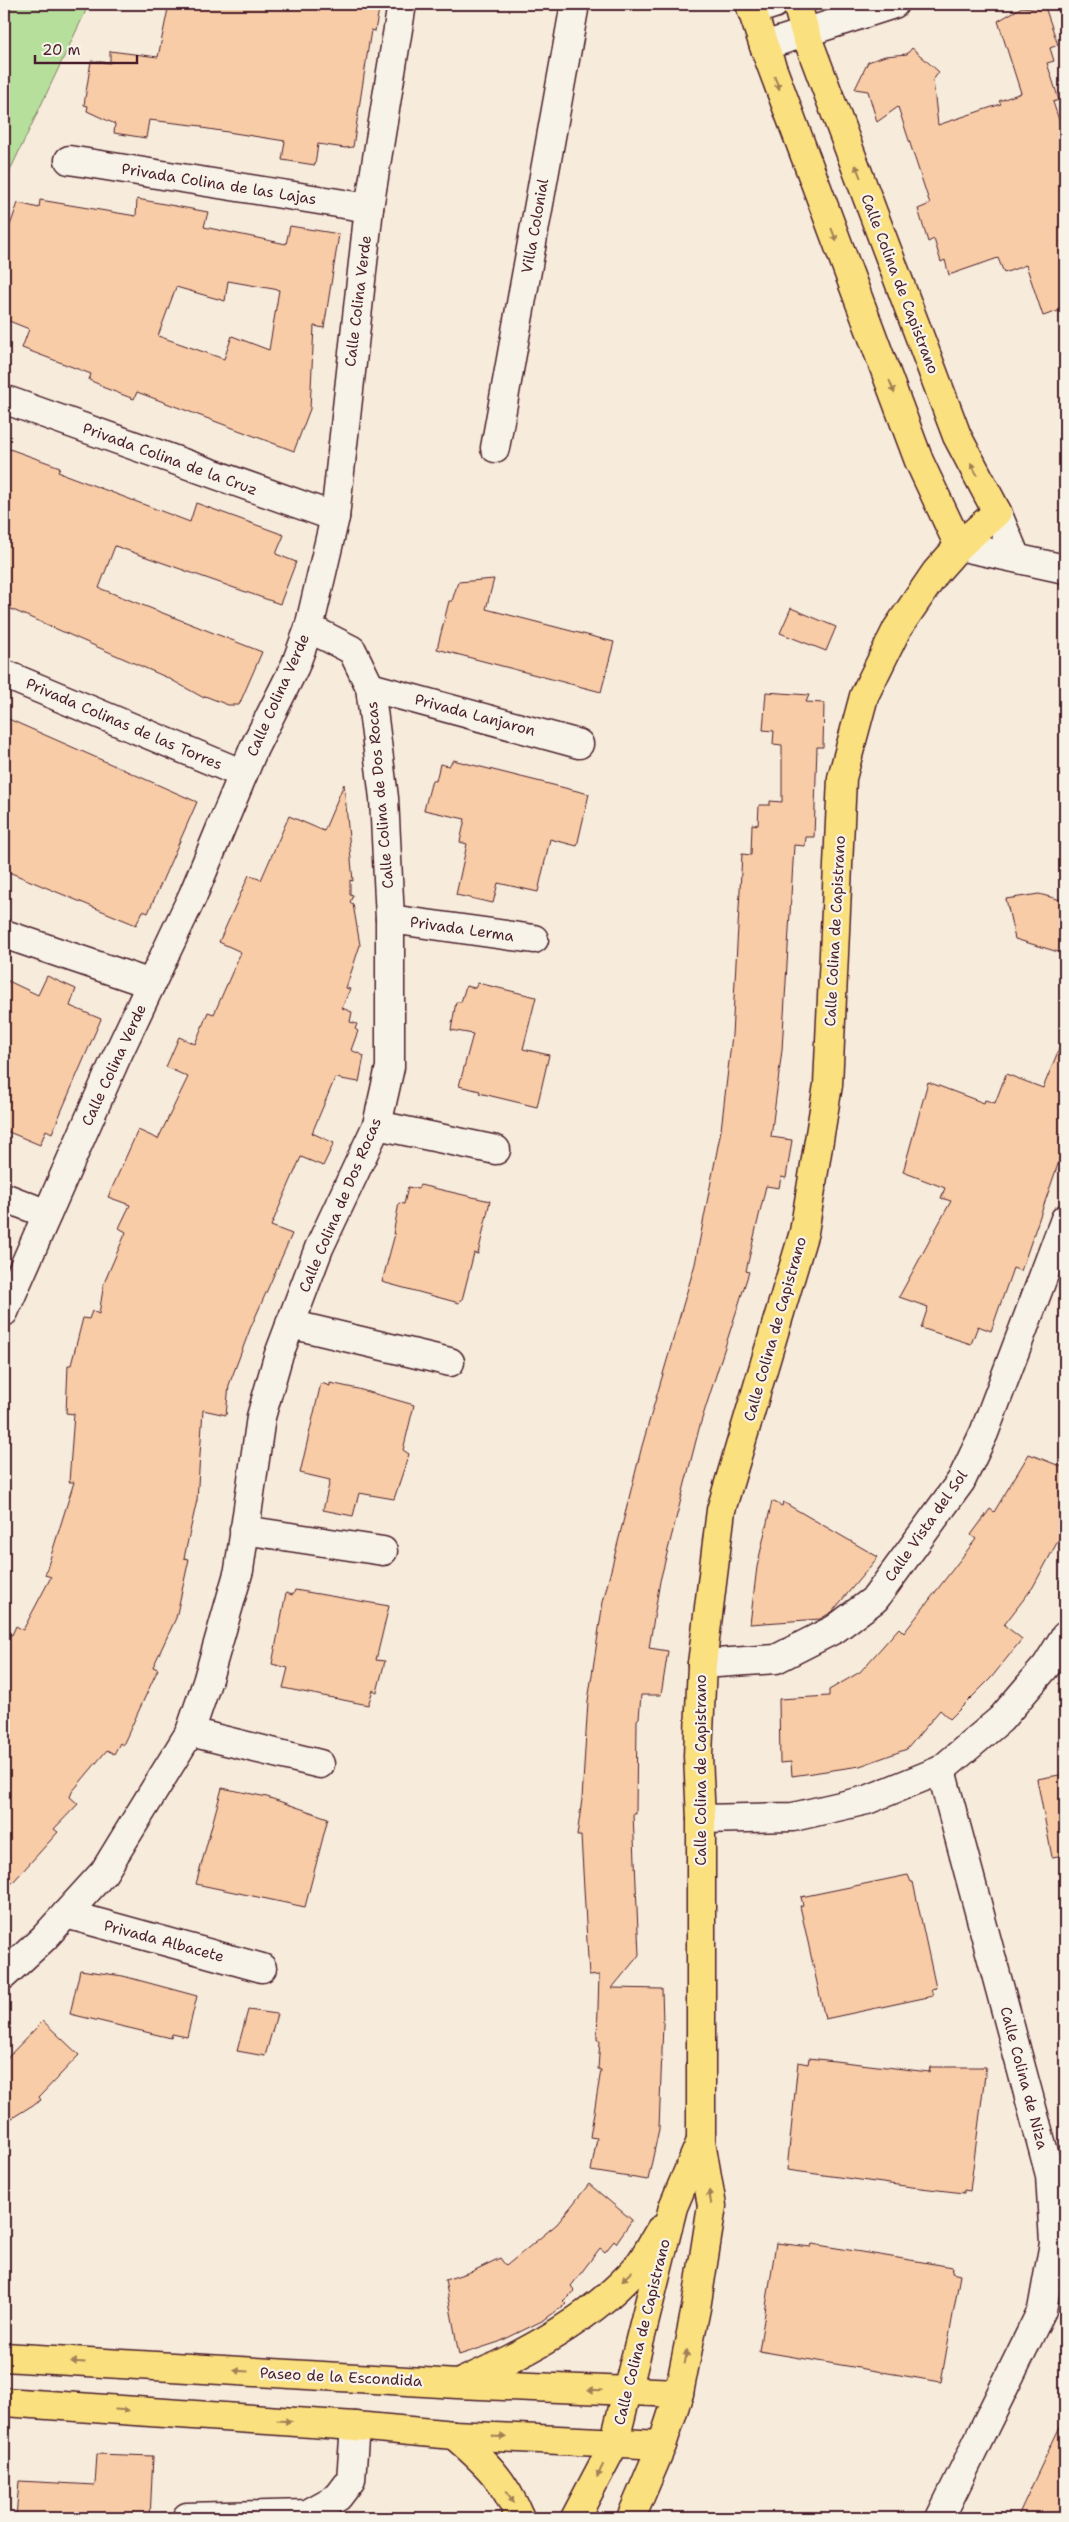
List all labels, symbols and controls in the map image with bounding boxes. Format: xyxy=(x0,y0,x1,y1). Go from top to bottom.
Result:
scale bar xyxy=(35,32,138,64)
text: 20 m xyxy=(42,40,81,60)
one-way arrow xyxy=(773,76,781,91)
street label: Privada Colina de las Lajas xyxy=(120,159,318,209)
one-way arrow xyxy=(854,164,861,179)
street label: Villa Colonial xyxy=(517,177,553,275)
street label: Calle Colina de Capistrano xyxy=(856,191,944,377)
one-way arrow xyxy=(831,228,839,242)
street label: Calle Colina Verde xyxy=(340,234,376,368)
one-way arrow xyxy=(888,380,896,394)
street label: Privada Colina de la Cruz xyxy=(80,418,260,500)
one-way arrow xyxy=(970,462,978,476)
street label: Calle Colina Verde xyxy=(242,631,314,759)
street label: Privada Colinas de las Torres xyxy=(23,673,225,775)
street label: Privada Lanjaron xyxy=(412,689,538,741)
street label: Calle Colina de Dos Rocas xyxy=(362,701,398,889)
street label: Calle Colina de Capistrano xyxy=(820,835,850,1027)
street label: Privada Lerma xyxy=(409,912,516,946)
street label: Calle Colina Verde xyxy=(77,1001,151,1129)
street label: Calle Colina de Dos Rocas xyxy=(294,1115,386,1295)
street label: Calle Colina de Capistrano xyxy=(739,1234,811,1424)
street label: Calle Vista del Sol xyxy=(880,1466,972,1586)
street label: Calle Colina de Capistrano xyxy=(691,1674,711,1866)
street label: Privada Albacete xyxy=(102,1915,226,1967)
street label: Calle Colina de Niza xyxy=(995,2004,1053,2152)
one-way arrow xyxy=(706,2188,714,2204)
street label: Calle Colina de Capistrano xyxy=(609,2237,675,2427)
one-way arrow xyxy=(621,2270,633,2282)
one-way arrow xyxy=(682,2349,690,2364)
one-way arrow xyxy=(70,2357,86,2365)
street label: Paseo de la Escondida xyxy=(259,2363,424,2391)
one-way arrow xyxy=(232,2367,248,2375)
one-way arrow xyxy=(587,2386,603,2394)
one-way arrow xyxy=(115,2406,131,2414)
one-way arrow xyxy=(277,2417,293,2425)
one-way arrow xyxy=(491,2434,507,2442)
one-way arrow xyxy=(596,2464,604,2478)
one-way arrow xyxy=(506,2489,514,2504)

